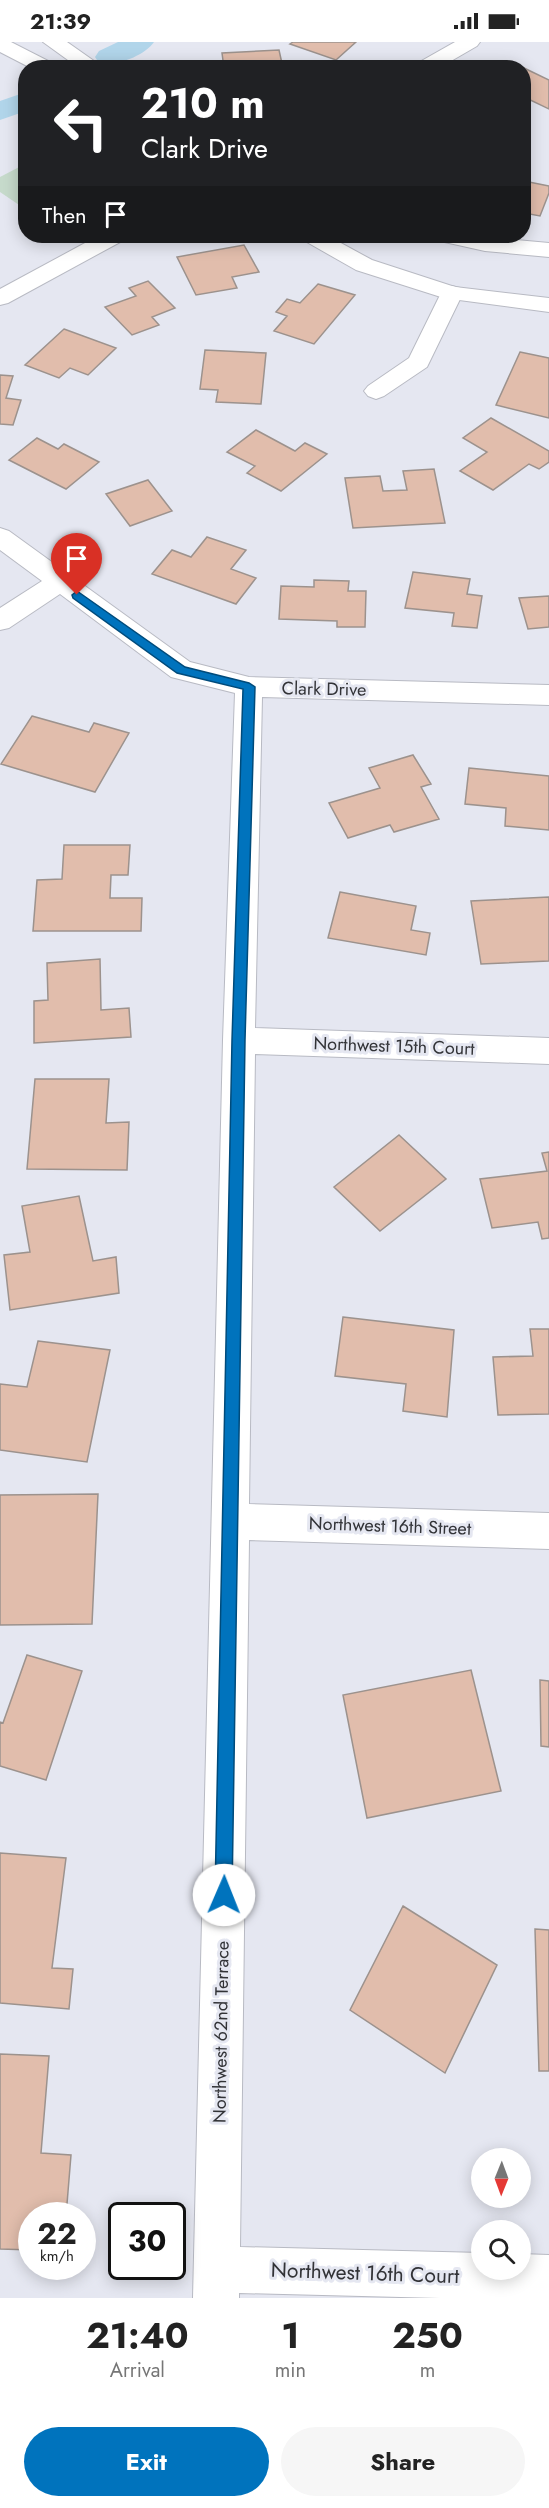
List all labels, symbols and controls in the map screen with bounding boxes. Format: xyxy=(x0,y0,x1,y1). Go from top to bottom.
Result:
text: 21:39 xyxy=(30,5,91,37)
text: 210 m xyxy=(141,73,265,134)
icon: left xyxy=(42,84,120,162)
text: Clark Drive xyxy=(141,129,268,168)
icon: arrive xyxy=(99,198,132,231)
text: Then xyxy=(42,199,87,231)
pin xyxy=(51,533,102,595)
icon: arrive xyxy=(60,542,93,575)
street label: Clark Drive xyxy=(281,675,367,703)
street label: Northwest 15th Court xyxy=(313,1030,476,1062)
street label: Northwest 16th Street xyxy=(308,1510,472,1542)
position arrow xyxy=(192,1863,256,1927)
street label: Northwest 62nd Terrace xyxy=(206,1941,236,2123)
north arrow xyxy=(471,2148,531,2208)
map controls xyxy=(471,2148,531,2280)
speed limit sign: 30 xyxy=(108,2202,186,2280)
text: 22 xyxy=(37,2212,77,2255)
button: search xyxy=(471,2220,531,2280)
text: km/h xyxy=(40,2245,74,2267)
street label: Northwest 16th Court xyxy=(270,2255,460,2291)
text: 21:40 xyxy=(86,2309,189,2361)
text: 1 xyxy=(281,2309,300,2361)
text: 250 xyxy=(392,2309,463,2361)
text: Arrival xyxy=(110,2356,165,2385)
text: min xyxy=(275,2356,306,2385)
text: m xyxy=(420,2356,435,2385)
button: Exit xyxy=(24,2427,269,2496)
button: Share xyxy=(281,2427,525,2496)

